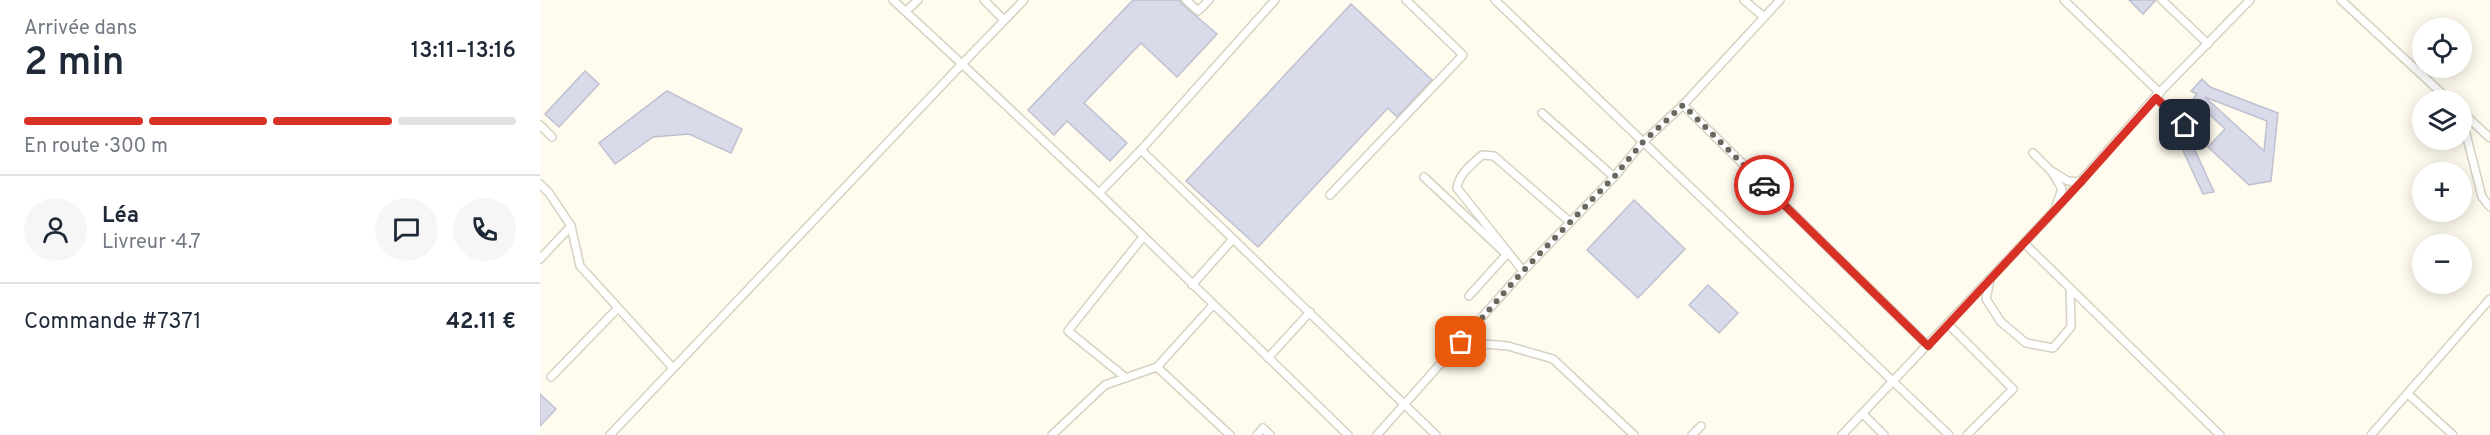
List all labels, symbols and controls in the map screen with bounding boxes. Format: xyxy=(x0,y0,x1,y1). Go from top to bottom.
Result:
text: Arrivée dans xyxy=(24,16,137,42)
map controls xyxy=(2412,18,2472,294)
button: locate xyxy=(2412,18,2472,78)
text: 13:11–13:16 xyxy=(411,38,516,65)
text: 2 min xyxy=(24,40,125,89)
button: layers xyxy=(2412,90,2472,150)
pin xyxy=(2159,99,2210,150)
icon: home xyxy=(2168,108,2201,141)
text: En route · 300 m xyxy=(24,134,168,160)
courier xyxy=(1734,155,1794,215)
button: + xyxy=(2412,162,2472,222)
icon: car xyxy=(1748,169,1781,202)
button: person xyxy=(24,198,87,261)
button: chat xyxy=(375,198,438,261)
button: phone xyxy=(453,198,516,261)
text: Léa xyxy=(102,203,139,230)
text: Livreur · 4.7 xyxy=(102,230,201,256)
button: − xyxy=(2412,234,2472,294)
text: Commande #7371 xyxy=(24,309,201,336)
text: 42.11 € xyxy=(446,309,516,336)
pin xyxy=(1435,316,1486,367)
icon: bag xyxy=(1444,325,1477,358)

